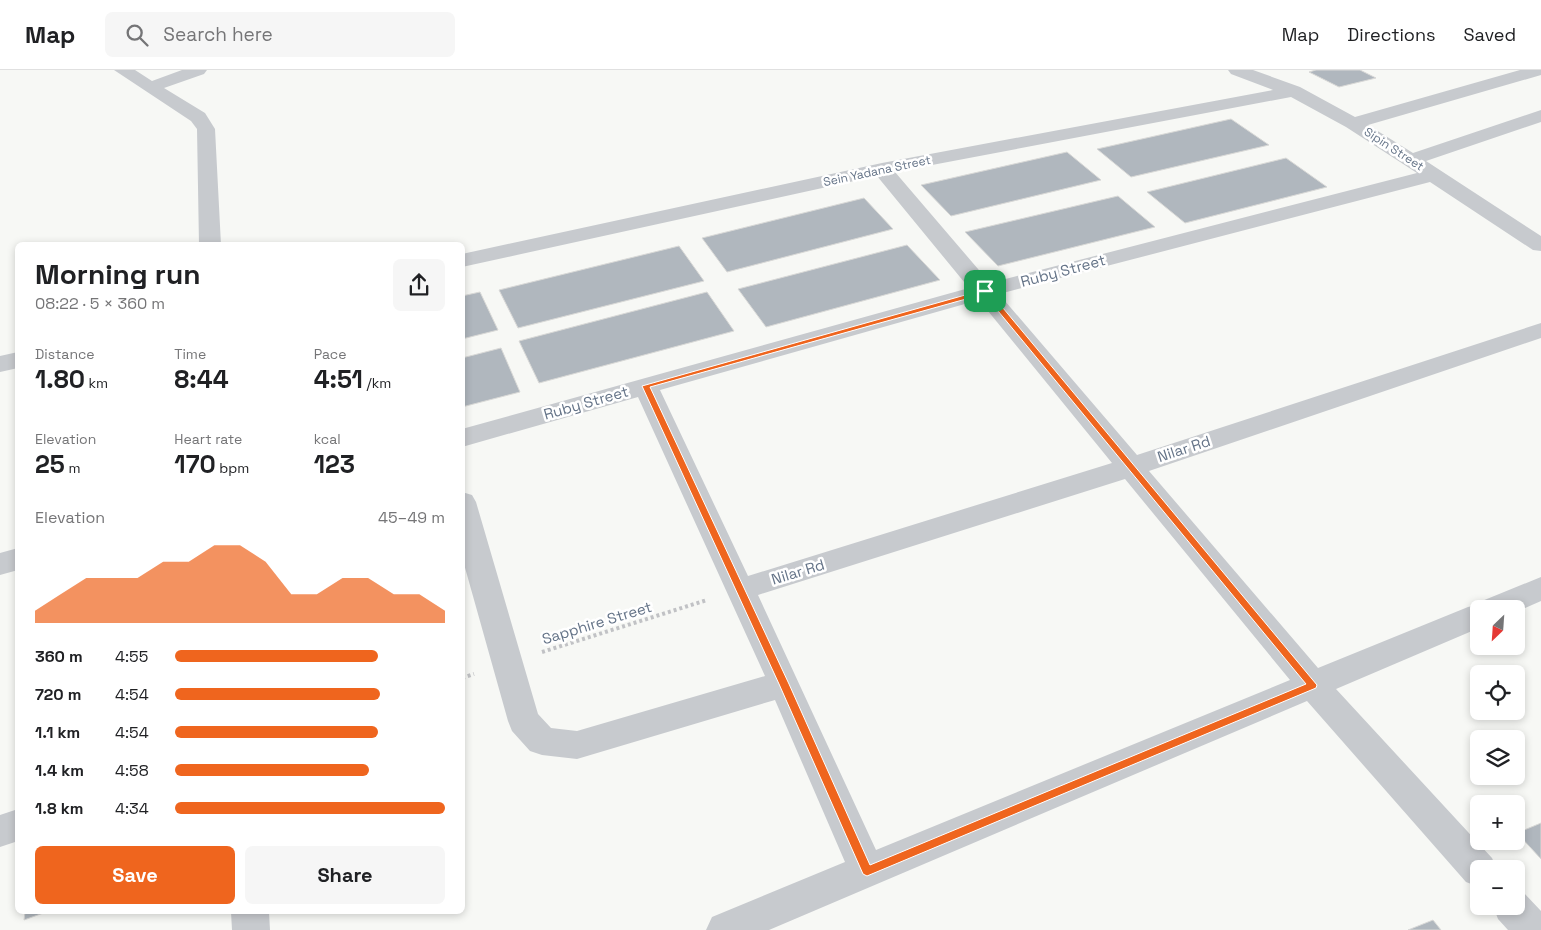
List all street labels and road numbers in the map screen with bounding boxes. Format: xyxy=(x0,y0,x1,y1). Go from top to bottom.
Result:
street label: Sipin Street xyxy=(1361,124,1427,174)
street label: Sein Yadana Street xyxy=(822,152,932,190)
street label: Ruby Street xyxy=(1018,250,1108,291)
street label: Ruby Street xyxy=(541,381,630,424)
street label: Nilar Rd xyxy=(1155,431,1213,466)
street label: Nilar Rd xyxy=(769,554,827,589)
street label: Sapphire Street xyxy=(540,597,654,648)

